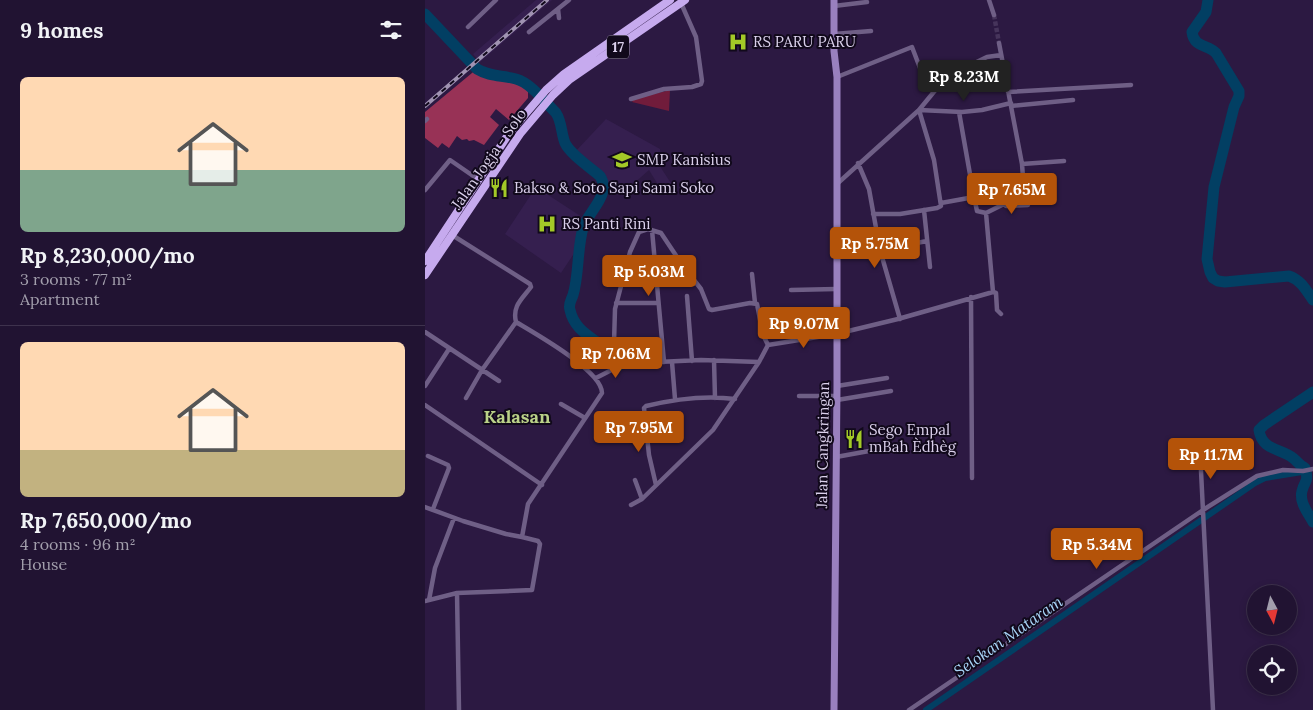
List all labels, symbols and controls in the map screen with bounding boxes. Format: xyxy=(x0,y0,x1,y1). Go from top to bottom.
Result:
icon: filters xyxy=(377,16,405,44)
text: 9 homes xyxy=(20,17,103,44)
hospital icon: RS PARU PARU xyxy=(727,31,749,53)
place label: RS PARU PARU xyxy=(753,32,856,51)
road number: 17 xyxy=(607,36,629,58)
pin: Rp 8.23M xyxy=(912,59,1016,102)
text: Rp 8.23M xyxy=(929,66,999,86)
street label: Jalan Jogja - Solo xyxy=(446,105,530,214)
icon: home xyxy=(168,109,258,199)
school or university icon: SMP Kanisius xyxy=(611,149,633,171)
place label: SMP Kanisius xyxy=(637,150,731,169)
pin: Rp 7.65M xyxy=(960,172,1064,215)
restaurant icon: Bakso & Soto Sapi Sami Soko xyxy=(488,177,510,199)
place label: Bakso & Soto Sapi Sami Soko xyxy=(514,178,714,197)
text: Rp 7.65M xyxy=(978,179,1046,199)
hospital icon: RS Panti Rini xyxy=(536,213,558,235)
place label: RS Panti Rini xyxy=(562,214,651,233)
pin: Rp 5.75M xyxy=(823,226,927,269)
text: Rp 5.75M xyxy=(841,233,909,253)
text: Rp 8,230,000/mo xyxy=(20,242,195,269)
pin: Rp 5.03M xyxy=(597,254,701,297)
text: Rp 5.03M xyxy=(613,261,685,281)
text: 3 rooms · 77 m² xyxy=(20,269,132,289)
text: Apartment xyxy=(20,289,100,309)
pin: Rp 9.07M xyxy=(752,306,856,349)
text: Rp 9.07M xyxy=(769,313,839,333)
pin: Rp 7.06M xyxy=(564,336,668,379)
text: Rp 7.06M xyxy=(581,343,651,363)
icon: home xyxy=(168,375,258,465)
street label: Jalan Cangkringan xyxy=(812,381,833,510)
district label: Kalasan xyxy=(484,405,551,428)
pin: Rp 7.95M xyxy=(587,410,691,453)
text: Rp 7.95M xyxy=(605,417,673,437)
place label: Sego Empal mBah Èdhèg xyxy=(869,420,957,456)
restaurant icon: Sego Empal mBah Èdhèg xyxy=(843,428,865,450)
pin: Rp 11.7M xyxy=(1159,438,1263,480)
text: Rp 11.7M xyxy=(1179,444,1243,464)
text: Rp 7,650,000/mo xyxy=(20,507,192,534)
pin: Rp 5.34M xyxy=(1045,528,1149,570)
text: 4 rooms · 96 m² xyxy=(20,534,136,554)
text: Rp 5.34M xyxy=(1062,534,1132,554)
text: House xyxy=(20,554,67,574)
north arrow xyxy=(1247,585,1297,635)
map controls xyxy=(1247,585,1297,695)
water label: Selokan Mataram xyxy=(950,591,1066,681)
button: locate xyxy=(1247,645,1297,695)

